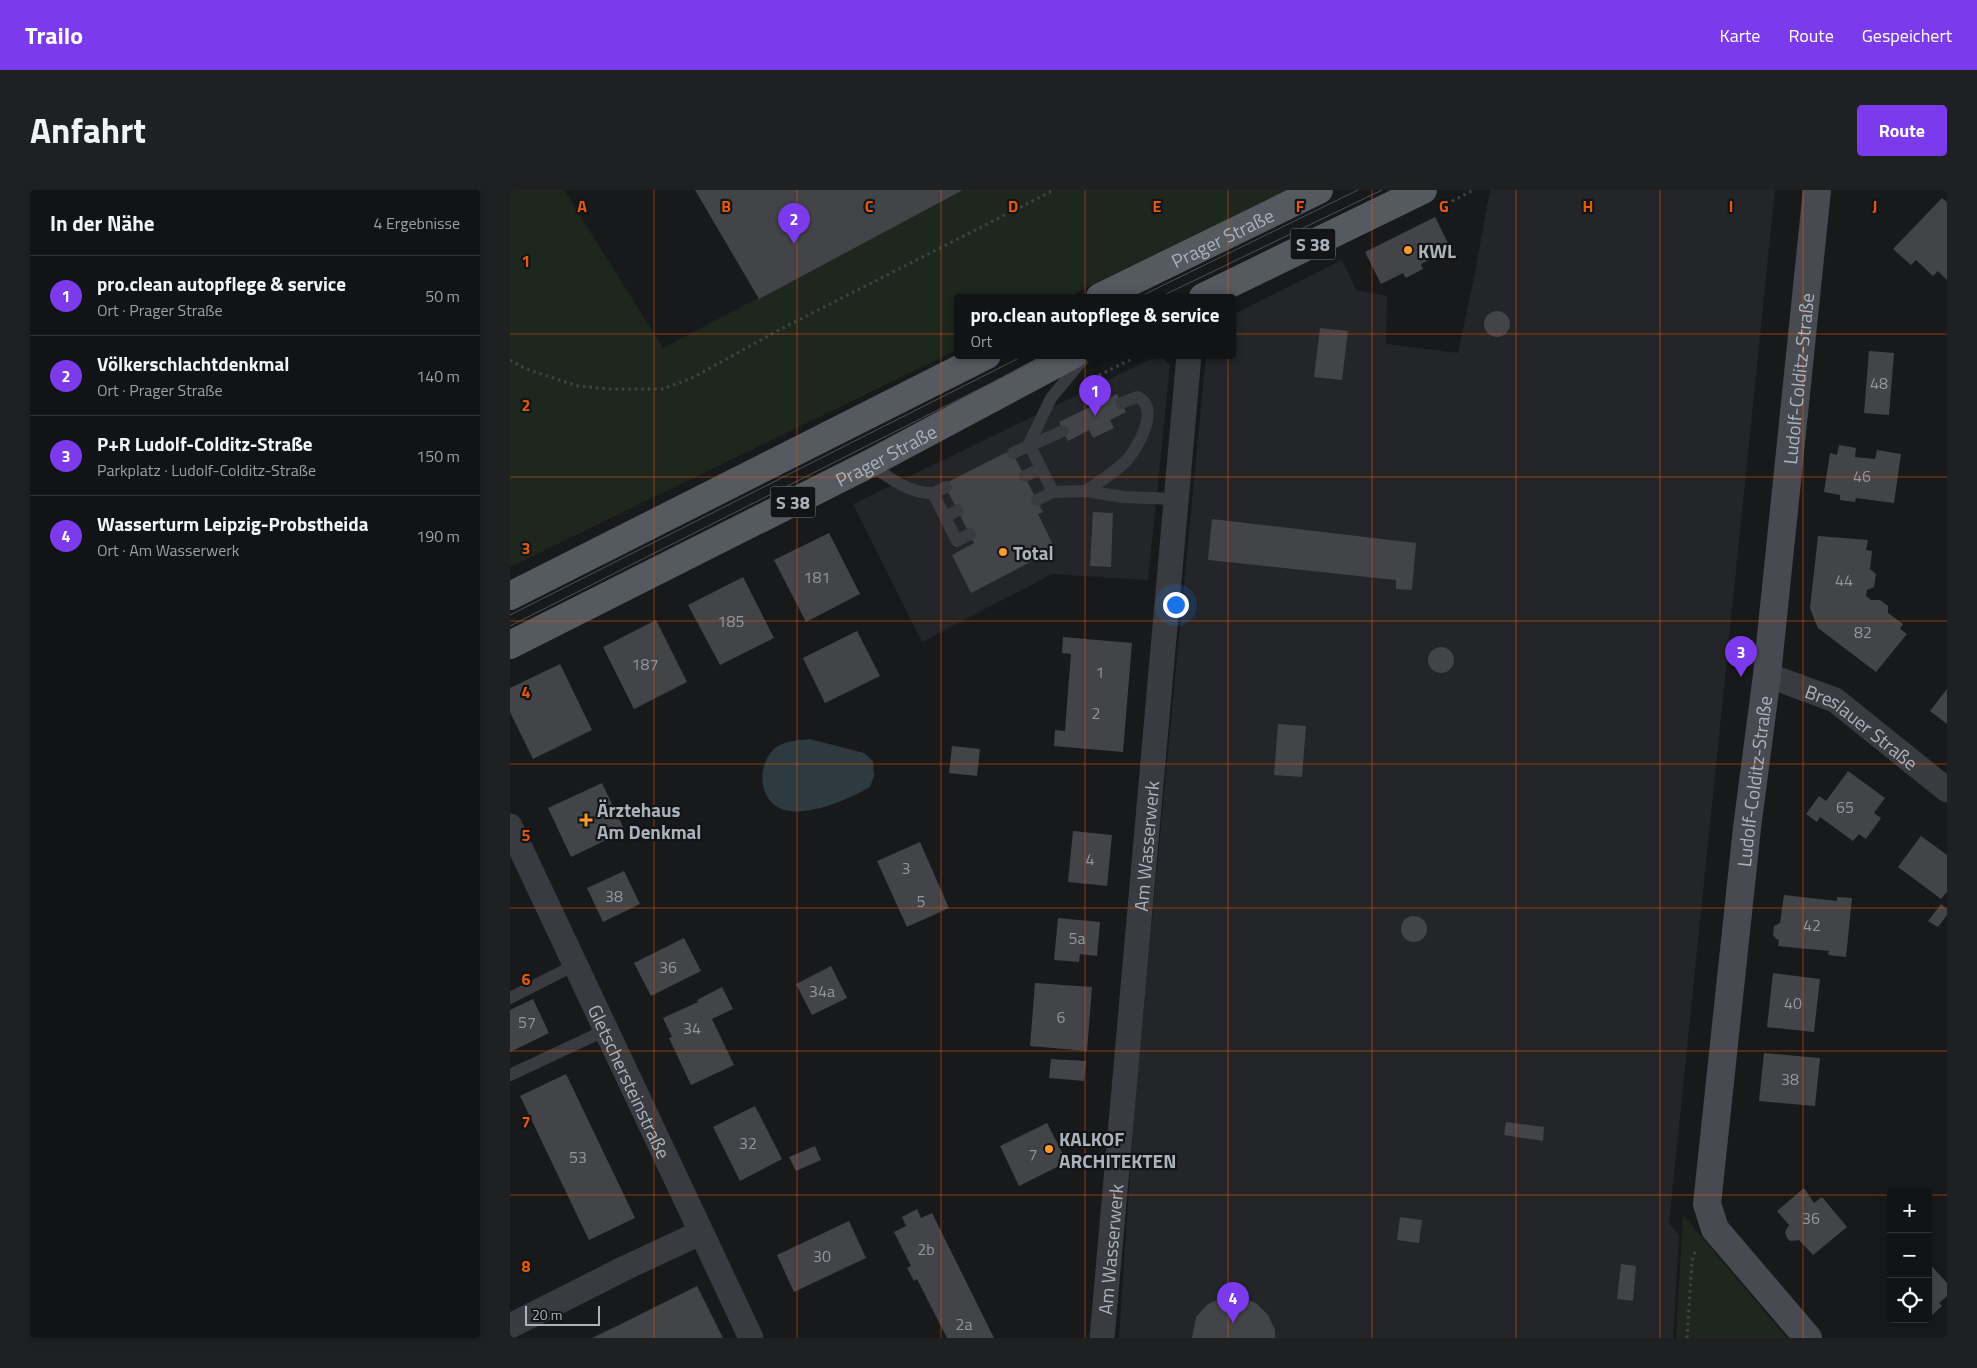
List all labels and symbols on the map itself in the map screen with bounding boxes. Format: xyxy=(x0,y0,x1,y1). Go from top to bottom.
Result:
text: A xyxy=(577,194,587,218)
text: B xyxy=(721,194,731,218)
text: C xyxy=(865,194,874,218)
text: D xyxy=(1008,194,1018,218)
text: E xyxy=(1153,194,1162,218)
text: F xyxy=(1296,194,1305,218)
text: G xyxy=(1439,194,1449,218)
text: H xyxy=(1583,194,1593,218)
text: I xyxy=(1729,194,1733,218)
text: J xyxy=(1873,194,1877,218)
street label: Prager Straße xyxy=(1166,200,1278,275)
pin: 2 xyxy=(778,203,810,244)
road number: S 38 xyxy=(1290,229,1336,260)
place label: KWL xyxy=(1418,236,1456,265)
marker: KWL xyxy=(1402,244,1414,256)
text: 1 xyxy=(522,249,530,273)
street label: Ludolf-Colditz-Straße xyxy=(1774,291,1821,466)
house number: 48 xyxy=(1870,371,1888,395)
pin: 1 xyxy=(1079,375,1111,416)
text: 2 xyxy=(522,393,530,417)
street label: Prager Straße xyxy=(830,416,941,493)
house number: 46 xyxy=(1853,464,1871,488)
road number: S 38 xyxy=(770,486,816,518)
text: 3 xyxy=(522,536,530,560)
place label: Total xyxy=(1013,538,1054,567)
marker: Total xyxy=(997,546,1009,558)
house number: 181 xyxy=(804,565,830,589)
house number: 44 xyxy=(1835,568,1853,592)
your location xyxy=(1163,592,1189,618)
house number: 185 xyxy=(718,609,744,633)
house number: 82 xyxy=(1854,620,1872,644)
pin: 3 xyxy=(1725,636,1757,677)
house number: 187 xyxy=(632,652,658,676)
house number: 1 xyxy=(1096,660,1104,684)
street label: Breslauer Straße xyxy=(1801,676,1925,776)
text: 4 xyxy=(522,680,531,704)
street label: Ludolf-Colditz-Straße xyxy=(1728,694,1779,868)
house number: 2 xyxy=(1092,701,1100,725)
street label: Am Wasserwerk xyxy=(1125,779,1166,912)
place label: Ärztehaus Am Denkmal xyxy=(597,795,701,846)
house number: 65 xyxy=(1836,795,1854,819)
marker: Ärztehaus Am Denkmal xyxy=(579,813,593,827)
text: 5 xyxy=(522,823,531,847)
house number: 4 xyxy=(1086,847,1095,871)
house number: 3 xyxy=(902,856,910,880)
house number: 38 xyxy=(605,884,623,908)
house number: 5 xyxy=(917,889,926,913)
house number: 42 xyxy=(1803,913,1821,937)
house number: 5a xyxy=(1069,926,1085,950)
house number: 36 xyxy=(659,955,677,979)
text: 6 xyxy=(522,967,531,991)
house number: 34a xyxy=(809,979,835,1003)
house number: 40 xyxy=(1784,991,1802,1015)
street label: Gletschersteinstraße xyxy=(581,999,679,1163)
house number: 6 xyxy=(1057,1005,1066,1029)
house number: 57 xyxy=(518,1010,536,1034)
house number: 34 xyxy=(683,1016,701,1040)
house number: 38 xyxy=(1781,1067,1799,1091)
text: 7 xyxy=(522,1110,530,1134)
place label: KALKOF ARCHITEKTEN xyxy=(1059,1124,1176,1175)
house number: 32 xyxy=(739,1131,757,1155)
house number: 7 xyxy=(1029,1142,1037,1166)
marker: KALKOF ARCHITEKTEN xyxy=(1043,1143,1055,1155)
house number: 53 xyxy=(569,1145,587,1169)
street label: Am Wasserwerk xyxy=(1090,1183,1130,1316)
house number: 36 xyxy=(1802,1206,1820,1230)
house number: 2b xyxy=(917,1237,935,1261)
house number: 30 xyxy=(813,1244,831,1268)
text: 8 xyxy=(522,1254,531,1278)
pin: 4 xyxy=(1217,1282,1249,1323)
scale bar xyxy=(525,1303,600,1326)
house number: 2a xyxy=(956,1312,972,1336)

